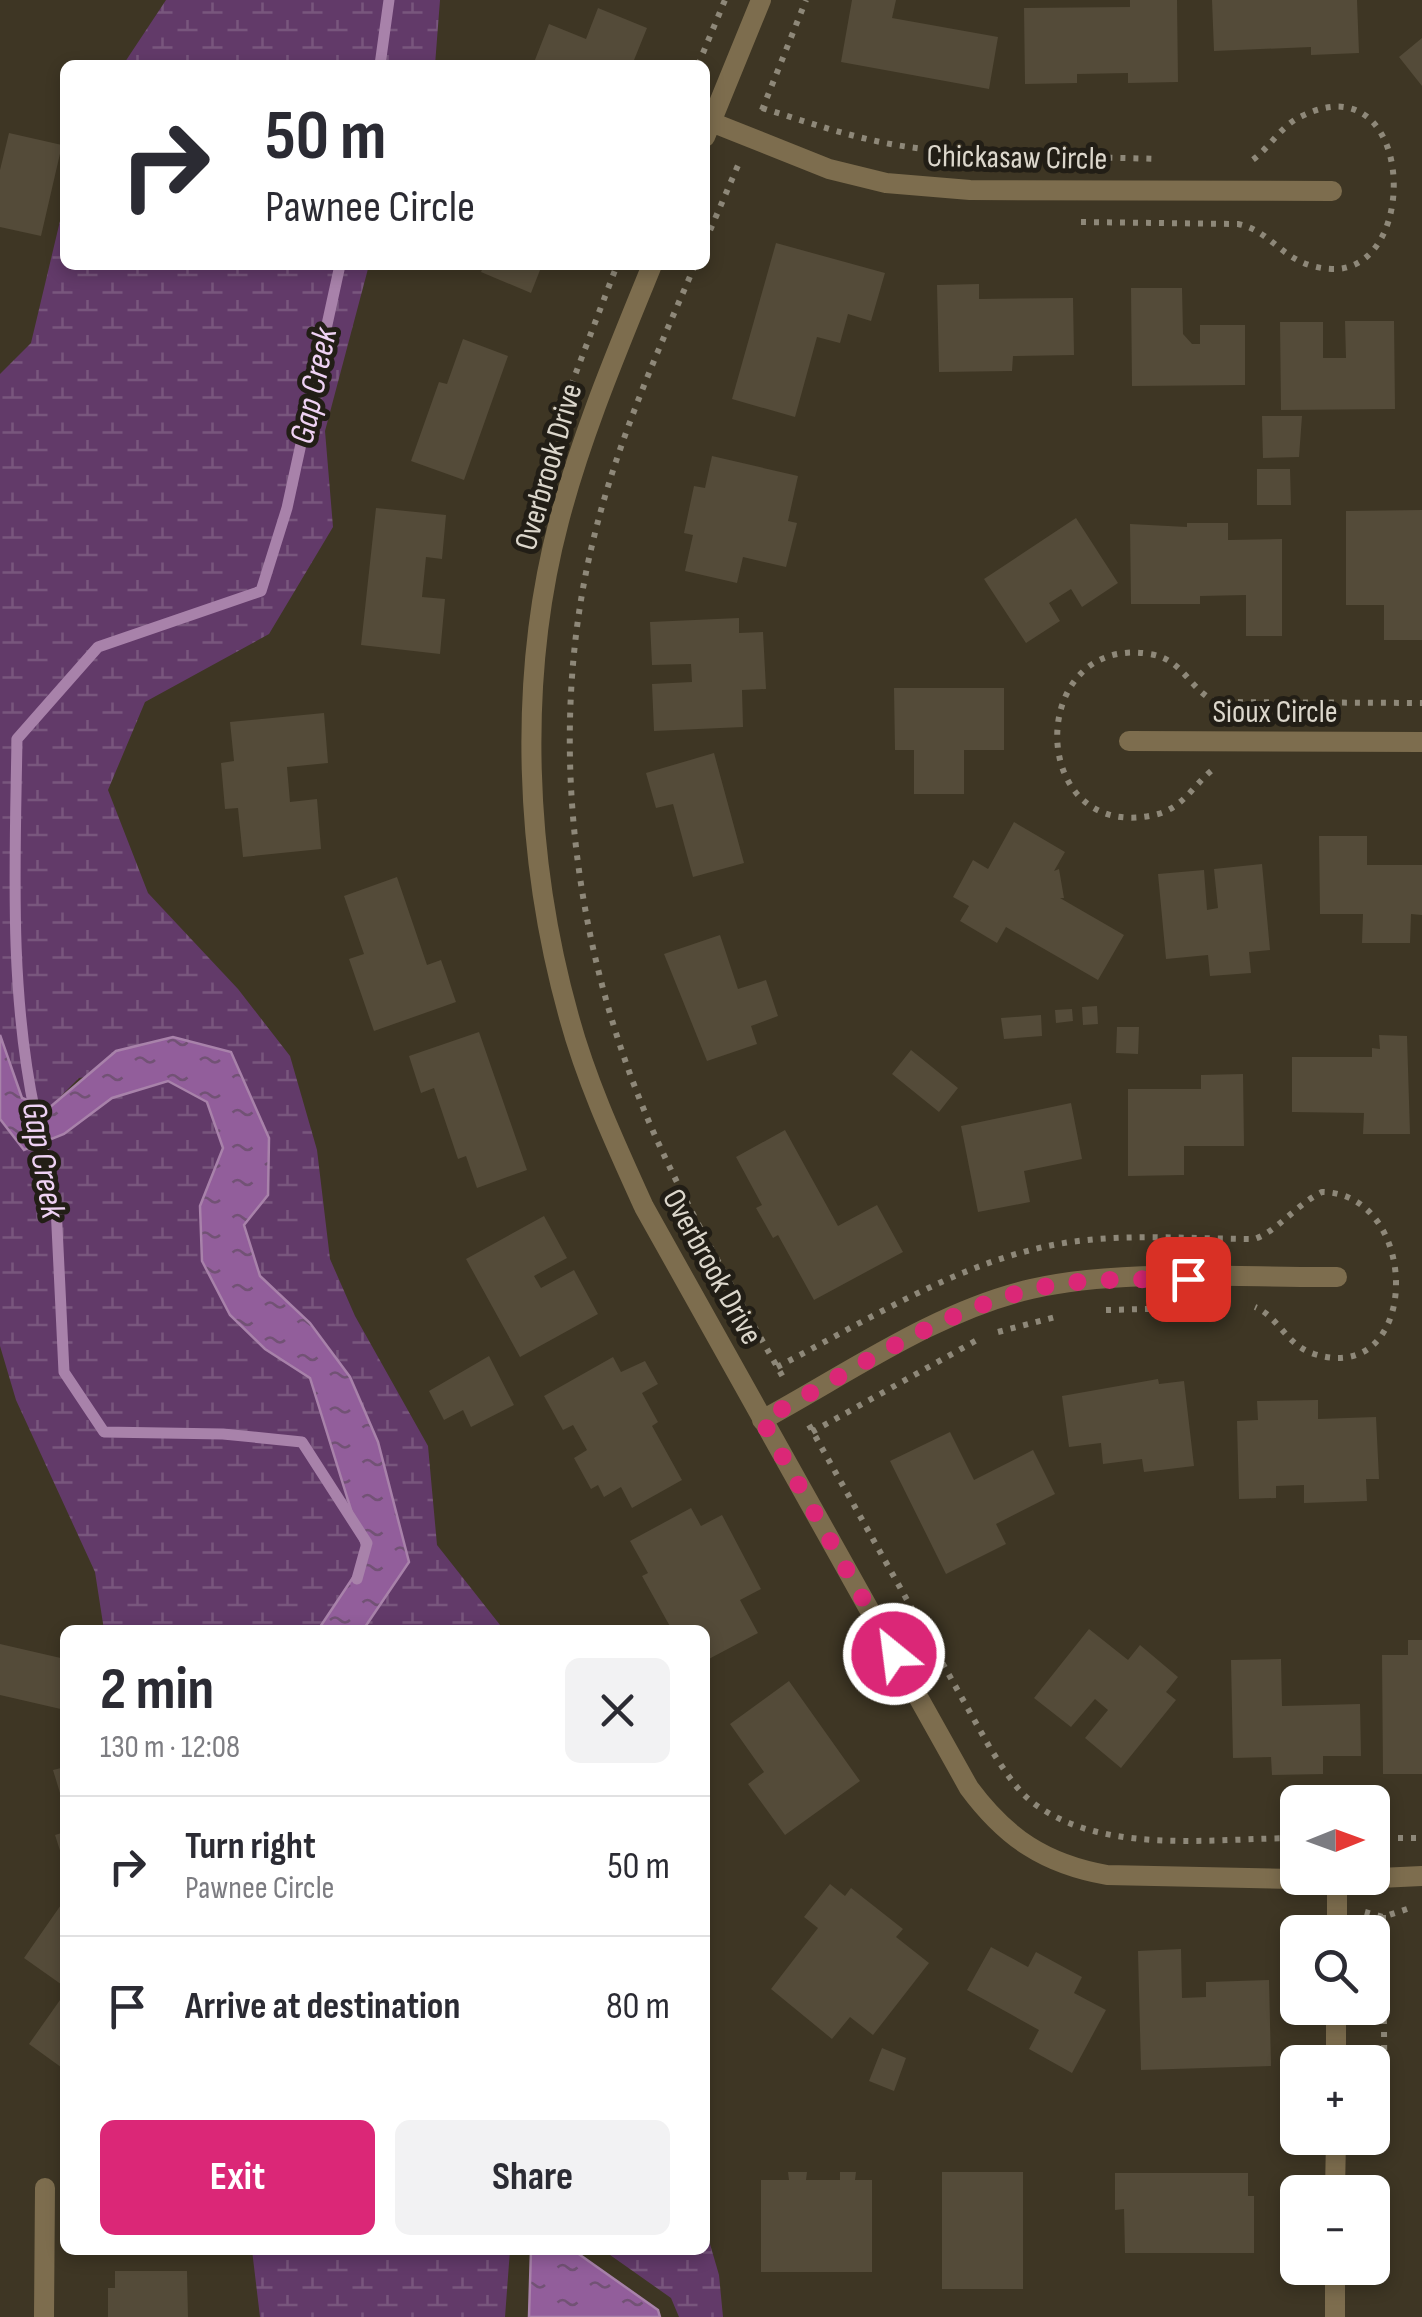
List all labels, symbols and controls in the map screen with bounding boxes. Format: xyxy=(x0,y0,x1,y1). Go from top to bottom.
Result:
text: 50 m xyxy=(265,95,386,179)
icon: right xyxy=(100,100,230,230)
street label: Chickasaw Circle xyxy=(926,137,1108,179)
text: Pawnee Circle xyxy=(265,180,475,235)
water label: Gap Creek xyxy=(281,323,347,448)
street label: Overbrook Drive xyxy=(507,379,591,555)
street label: Sioux Circle xyxy=(1212,693,1338,732)
water label: Gap Creek xyxy=(12,1099,75,1222)
street label: Overbrook Drive xyxy=(653,1182,771,1352)
pin xyxy=(1146,1237,1231,1322)
icon: arrive xyxy=(1161,1252,1216,1307)
position arrow xyxy=(842,1602,946,1706)
text: 2 min xyxy=(100,1654,214,1726)
button: close xyxy=(565,1658,670,1763)
text: 130 m · 12:08 xyxy=(100,1728,240,1767)
north arrow xyxy=(1280,1785,1390,1895)
map controls xyxy=(1280,1785,1390,2285)
text: Turn right xyxy=(185,1824,316,1869)
icon: right xyxy=(100,1839,155,1894)
text: 50 m xyxy=(607,1844,670,1889)
text: Pawnee Circle xyxy=(185,1869,334,1908)
button: search xyxy=(1280,1915,1390,2025)
icon: arrive xyxy=(100,1979,155,2034)
text: Arrive at destination xyxy=(185,1984,460,2029)
text: 80 m xyxy=(606,1984,670,2029)
button: + xyxy=(1280,2045,1390,2155)
button: Exit xyxy=(100,2120,375,2235)
button: Share xyxy=(395,2120,670,2235)
button: − xyxy=(1280,2175,1390,2285)

